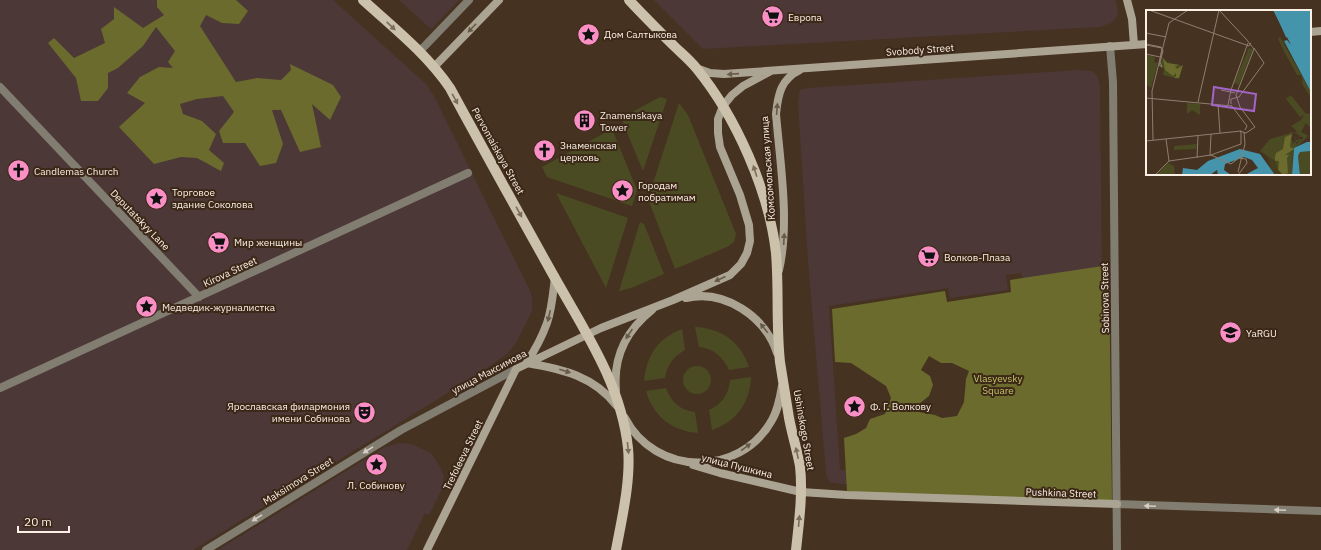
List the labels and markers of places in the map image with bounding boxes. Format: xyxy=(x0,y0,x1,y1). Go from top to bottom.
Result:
supermarket icon: Европа xyxy=(759,4,785,30)
place label: Европа xyxy=(788,11,823,24)
place icon: Дом Салтыкова xyxy=(576,21,602,47)
place label: Дом Салтыкова xyxy=(604,28,678,41)
building icon: Znamenskaya Tower xyxy=(571,108,597,134)
place label: Znamenskaya Tower xyxy=(600,109,663,134)
church icon: Знаменская церковь xyxy=(532,138,558,164)
place label: Знаменская церковь xyxy=(560,139,617,164)
church icon: Candlemas Church xyxy=(6,158,32,184)
place label: Candlemas Church xyxy=(34,165,118,178)
place icon: Городам побратимам xyxy=(609,178,635,204)
place label: Городам побратимам xyxy=(638,179,696,204)
place icon: Торговое здание Соколова xyxy=(143,185,169,211)
place label: Торговое здание Соколова xyxy=(172,186,253,211)
supermarket icon: Мир женщины xyxy=(205,229,231,255)
place label: Мир женщины xyxy=(234,236,302,249)
supermarket icon: Волков-Плаза xyxy=(916,244,942,270)
place label: Волков-Плаза xyxy=(944,251,1011,264)
place icon: Медведик-журналистка xyxy=(133,294,159,320)
place label: Медведик-журналистка xyxy=(162,301,276,314)
school or university icon: YaRGU xyxy=(1218,320,1244,346)
place label: YaRGU xyxy=(1246,327,1277,340)
place icon: Ф. Г. Волкову xyxy=(841,393,867,419)
theatre icon: Ярославская филармония имени Собинова xyxy=(352,399,378,425)
place label: Ярославская филармония имени Собинова xyxy=(227,400,351,425)
place label: Ф. Г. Волкову xyxy=(870,400,931,413)
place icon: Л. Собинову xyxy=(363,452,389,478)
place label: Л. Собинову xyxy=(347,479,405,492)

